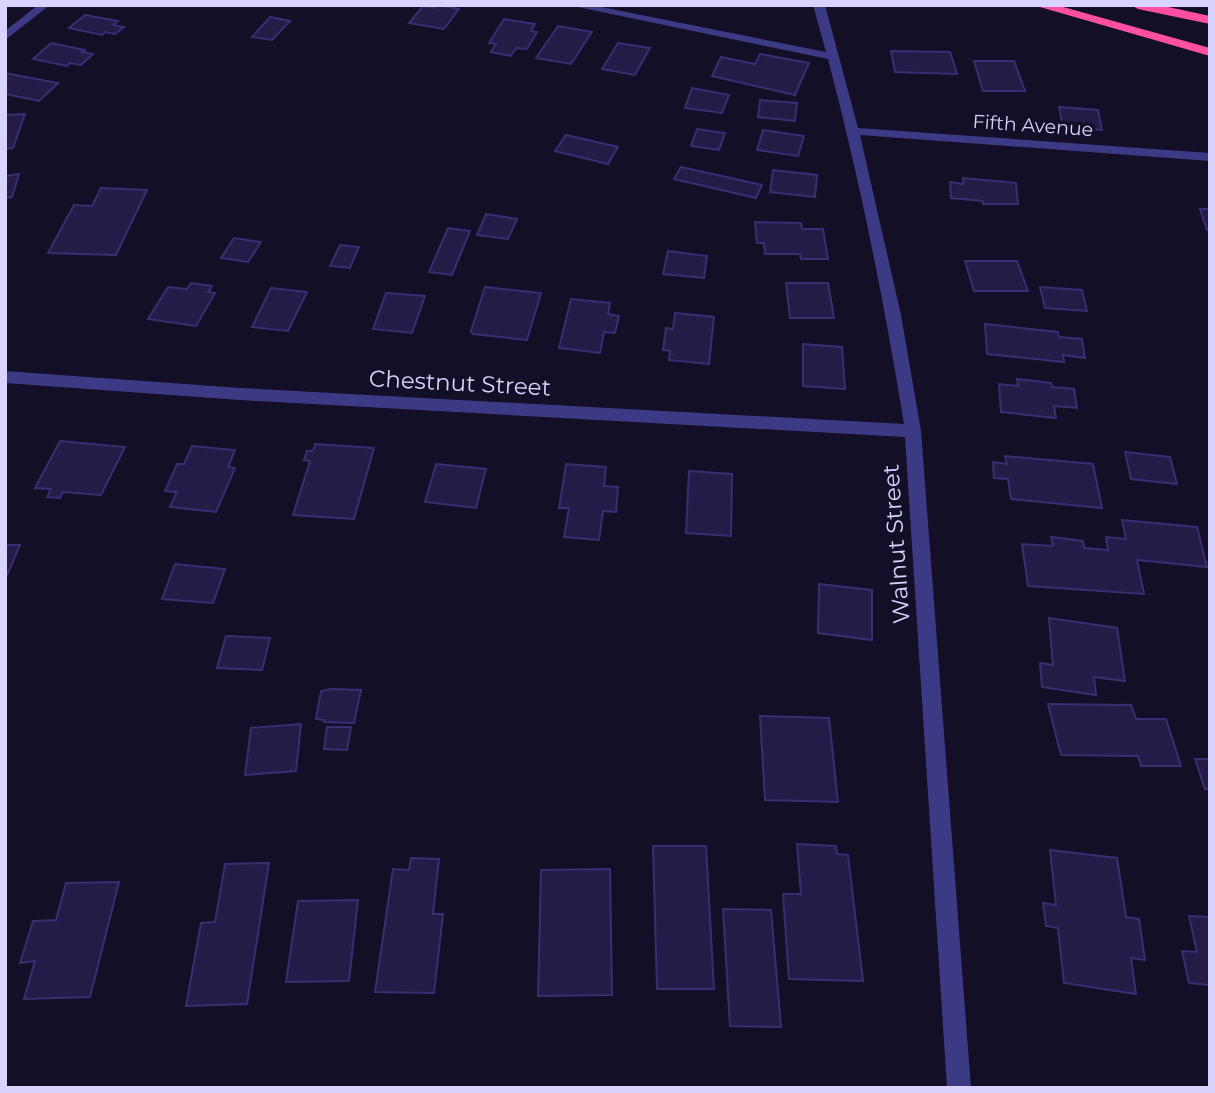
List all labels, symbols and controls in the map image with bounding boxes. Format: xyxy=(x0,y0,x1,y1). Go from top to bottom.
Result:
street label: Fifth Avenue xyxy=(972,110,1094,141)
street label: Chestnut Street xyxy=(368,364,552,402)
street label: Walnut Street xyxy=(876,463,916,625)

